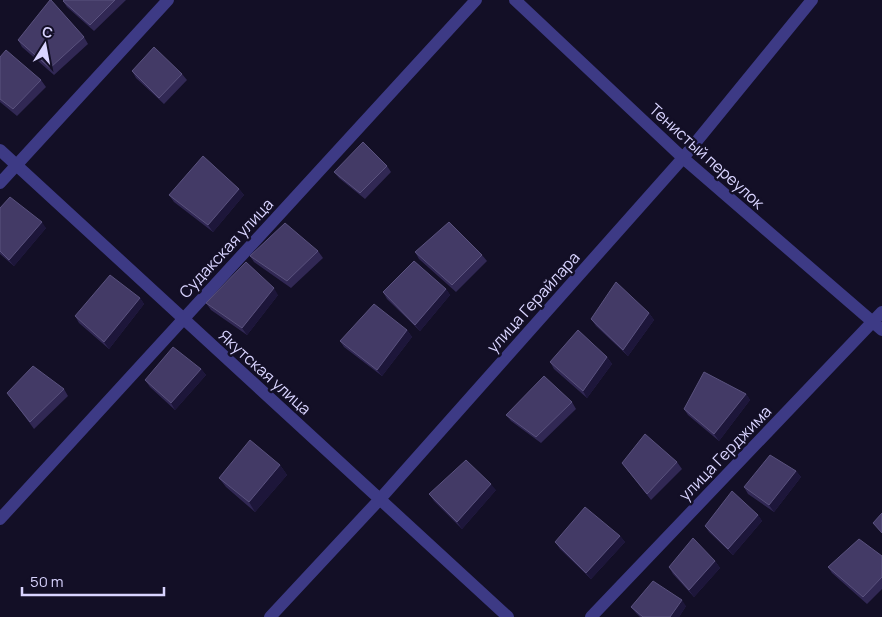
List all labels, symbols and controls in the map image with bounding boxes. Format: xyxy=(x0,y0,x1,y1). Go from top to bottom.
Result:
north arrow xyxy=(20,20,70,70)
text: С xyxy=(41,21,54,42)
street label: Тенистый переулок xyxy=(645,98,770,214)
street label: Судакская улица xyxy=(174,193,278,303)
street label: улица Герайлара xyxy=(482,247,584,357)
street label: Якутская улица xyxy=(214,325,316,419)
street label: улица Герджима xyxy=(674,401,776,505)
scale bar xyxy=(22,564,165,596)
text: 50 m xyxy=(30,571,64,592)

